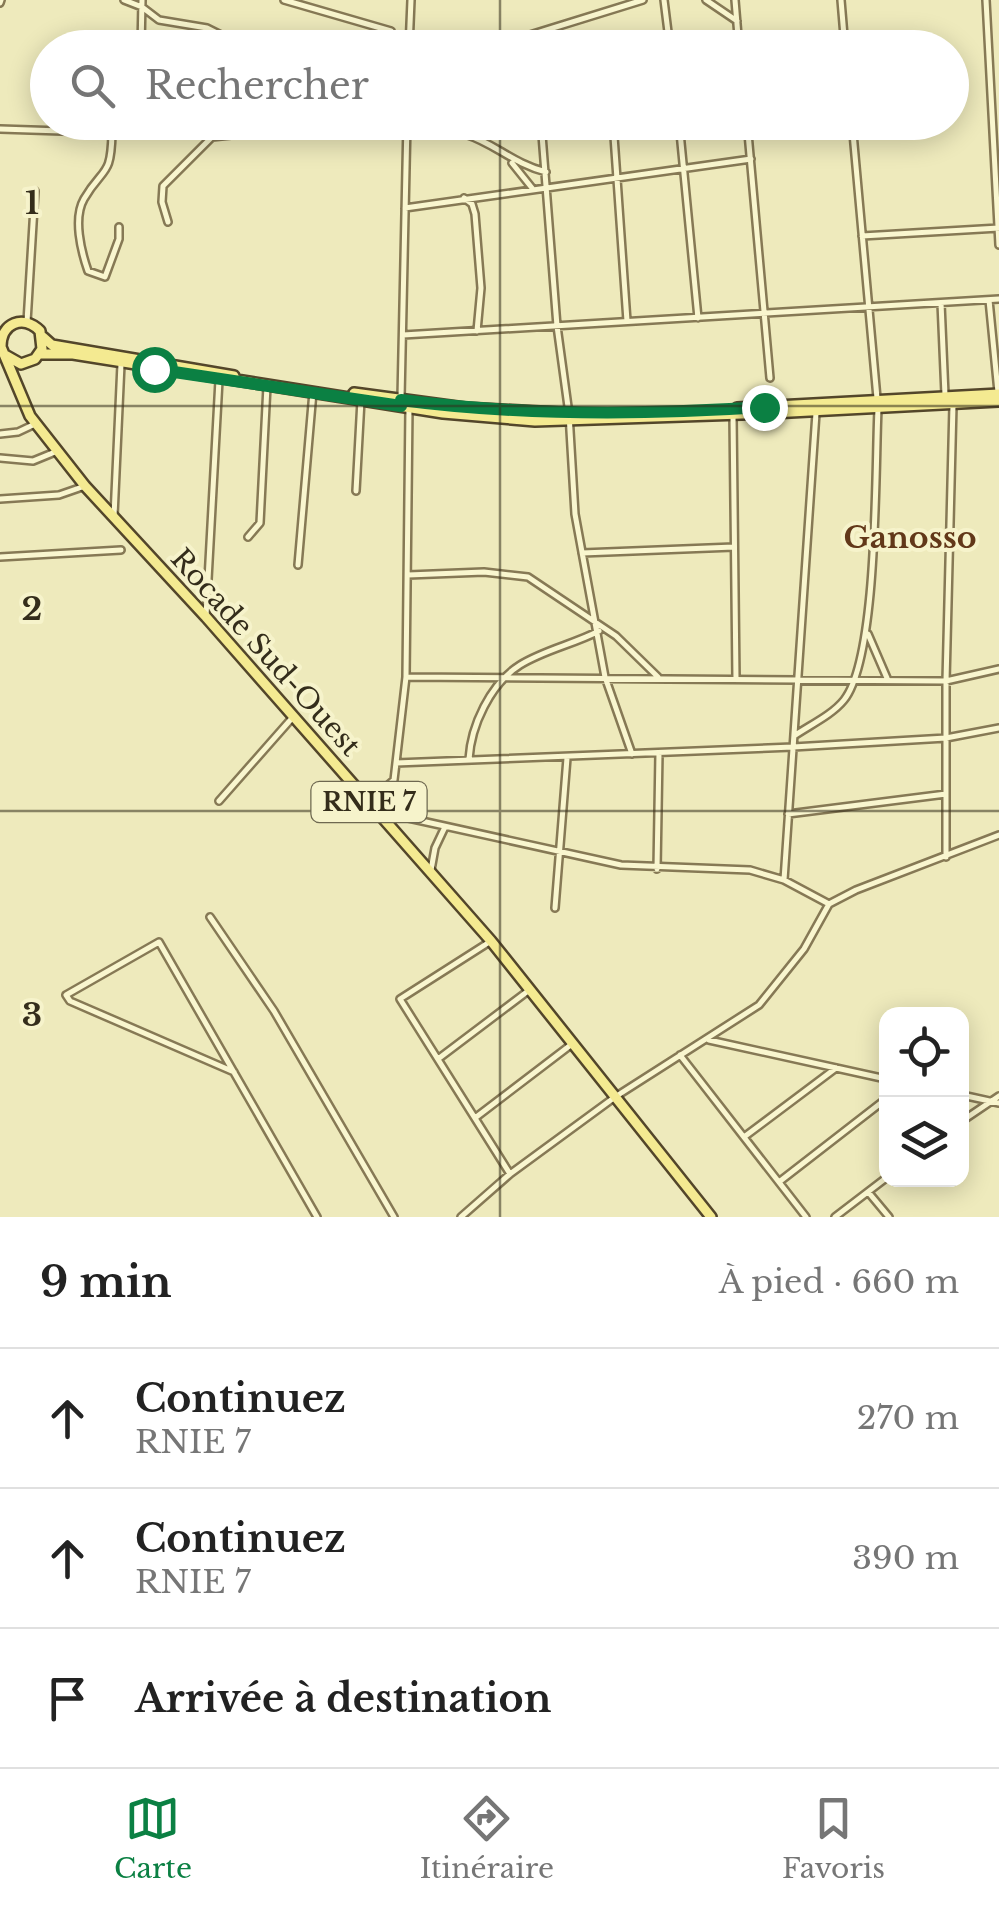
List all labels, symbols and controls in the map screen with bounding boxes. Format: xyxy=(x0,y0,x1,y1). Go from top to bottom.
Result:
search box xyxy=(30,30,969,140)
icon: search xyxy=(65,58,120,113)
text: Rechercher xyxy=(145,62,369,109)
text: 1 xyxy=(25,183,39,223)
route start xyxy=(132,347,178,393)
route end xyxy=(742,385,788,431)
district label: Ganosso xyxy=(844,519,976,556)
street label: Rocade Sud-Ouest xyxy=(163,541,368,764)
text: 2 xyxy=(22,589,42,629)
road number: RNIE 7 xyxy=(312,782,426,822)
text: 3 xyxy=(22,995,42,1035)
map controls xyxy=(879,1007,969,1187)
button: locate xyxy=(879,1007,969,1097)
button: layers xyxy=(879,1097,969,1187)
text: 9 min xyxy=(40,1256,172,1308)
text: À pied · 660 m xyxy=(719,1262,959,1302)
text: Continuez xyxy=(135,1375,346,1422)
icon: ahead xyxy=(40,1391,95,1446)
text: 270 m xyxy=(857,1398,959,1438)
text: RNIE 7 xyxy=(135,1422,251,1462)
text: Continuez xyxy=(135,1515,346,1562)
icon: ahead xyxy=(40,1531,95,1586)
text: 390 m xyxy=(852,1538,959,1578)
text: RNIE 7 xyxy=(135,1562,251,1602)
icon: arrive xyxy=(40,1671,95,1726)
text: Arrivée à destination xyxy=(135,1675,551,1722)
tab: Carte xyxy=(114,1791,192,1886)
tab: Itinéraire xyxy=(420,1791,554,1886)
tab: Favoris xyxy=(782,1791,885,1886)

